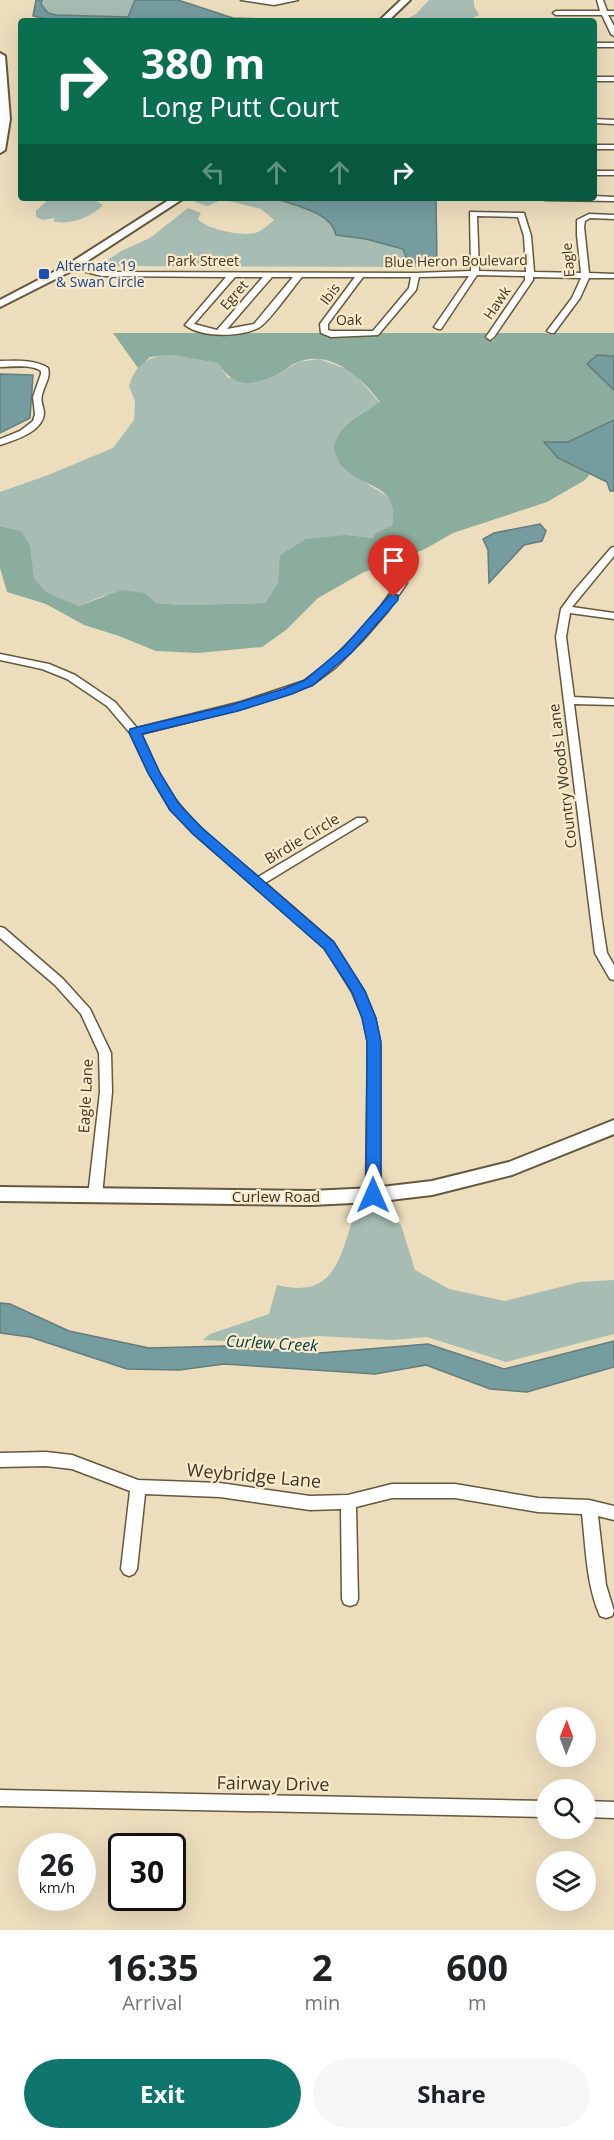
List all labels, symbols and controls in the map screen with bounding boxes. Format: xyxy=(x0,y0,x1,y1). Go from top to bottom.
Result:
text: 380 m xyxy=(141,34,265,91)
icon: right xyxy=(42,42,120,120)
text: Long Putt Court xyxy=(141,88,339,125)
icon: left xyxy=(197,156,230,189)
icon: ahead xyxy=(260,156,293,189)
icon: ahead xyxy=(323,156,356,189)
icon: right xyxy=(386,156,419,189)
street label: Eagle xyxy=(557,242,578,278)
street label: Blue Heron Boulevard xyxy=(384,250,528,271)
street label: Park Street xyxy=(167,251,239,270)
place label: Alternate 19 & Swan Circle xyxy=(56,256,145,291)
marker: Alternate 19 & Swan Circle xyxy=(37,267,51,281)
street label: Egret xyxy=(215,276,252,314)
street label: Ibis xyxy=(315,279,344,308)
street label: Hawk xyxy=(479,282,515,323)
street label: Oak xyxy=(336,310,363,329)
pin xyxy=(368,535,419,597)
icon: arrive xyxy=(377,544,410,577)
street label: Country Woods Lane xyxy=(543,703,581,850)
street label: Birdie Circle xyxy=(260,808,342,868)
street label: Eagle Lane xyxy=(73,1058,97,1134)
position arrow xyxy=(341,1163,405,1227)
street label: Curlew Road xyxy=(232,1186,320,1206)
water label: Curlew Creek xyxy=(225,1330,320,1356)
street label: Weybridge Lane xyxy=(186,1457,322,1493)
north arrow xyxy=(536,1707,596,1767)
map controls xyxy=(536,1707,596,1911)
street label: Fairway Drive xyxy=(216,1770,330,1796)
button: search xyxy=(536,1779,596,1839)
speed limit sign: 30 xyxy=(108,1833,186,1911)
text: 26 xyxy=(40,1844,74,1885)
button: layers xyxy=(536,1851,596,1911)
text: km/h xyxy=(39,1877,75,1897)
text: 16:35 xyxy=(106,1943,199,1992)
text: 2 xyxy=(312,1943,333,1992)
text: 600 xyxy=(446,1943,508,1992)
text: Arrival xyxy=(122,1989,182,2016)
text: min xyxy=(304,1989,340,2016)
text: m xyxy=(468,1989,486,2016)
button: Exit xyxy=(24,2059,301,2128)
button: Share xyxy=(313,2059,590,2128)

